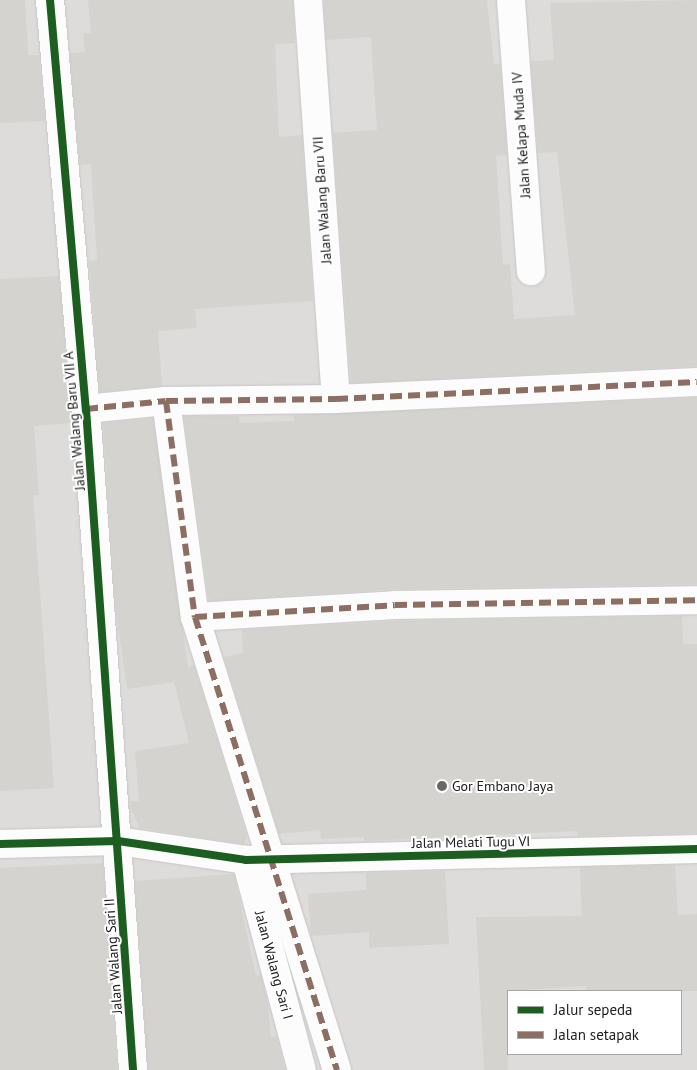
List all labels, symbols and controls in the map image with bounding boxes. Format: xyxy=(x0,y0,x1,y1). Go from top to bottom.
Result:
street label: Jalan Kelapa Muda IV xyxy=(508,71,534,199)
street label: Jalan Walang Baru VII xyxy=(309,135,335,265)
street label: Jalan Walang Baru VII A xyxy=(60,350,88,492)
place label: Gor Embano Jaya xyxy=(452,778,553,794)
marker: Gor Embano Jaya xyxy=(436,780,448,792)
street label: Jalan Melati Tugu VI xyxy=(411,833,531,851)
street label: Jalan Walang Sari II xyxy=(101,897,125,1015)
street label: Jalan Walang Sari I xyxy=(251,909,297,1021)
legend xyxy=(507,990,682,1055)
text: Jalur sepeda xyxy=(554,1000,633,1019)
text: Jalan setapak xyxy=(554,1025,639,1044)

